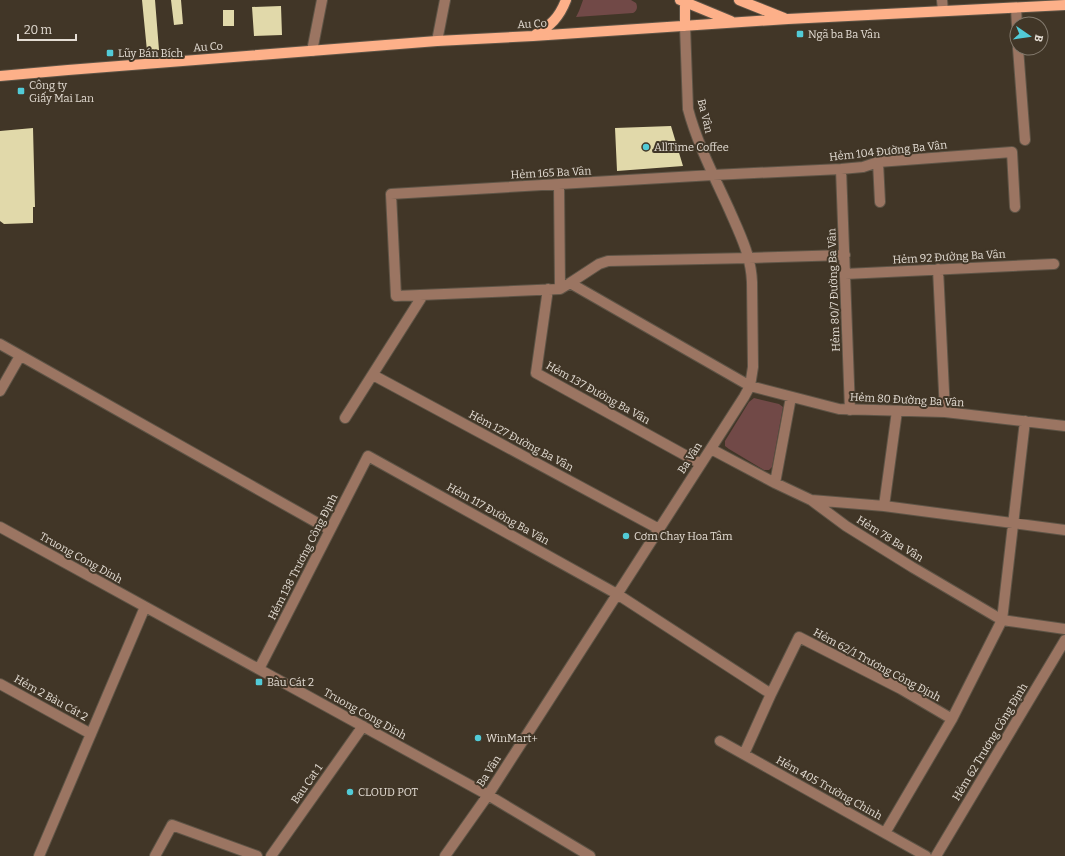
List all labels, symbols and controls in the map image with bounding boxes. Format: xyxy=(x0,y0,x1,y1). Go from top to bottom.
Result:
scale bar xyxy=(18,16,76,42)
north arrow xyxy=(1009,16,1049,56)
street label: Au Co xyxy=(517,17,547,31)
text: 20 m xyxy=(24,23,53,37)
place label: Ngã ba Ba Vân xyxy=(808,28,880,41)
marker: Ngã ba Ba Vân xyxy=(795,29,805,39)
text: B xyxy=(1031,33,1045,43)
street label: Au Co xyxy=(193,39,223,55)
place label: Lũy Bán Bích xyxy=(118,47,183,60)
marker: Lũy Bán Bích xyxy=(105,48,115,58)
place label: Công ty Giấy Mai Lan xyxy=(29,79,94,105)
marker: Công ty Giấy Mai Lan xyxy=(16,86,26,96)
street label: Ba Vân xyxy=(694,98,716,134)
street label: Hẻm 104 Đường Ba Vân xyxy=(828,138,948,164)
place label: AllTime Coffee xyxy=(654,141,729,154)
marker: AllTime Coffee xyxy=(641,142,651,152)
street label: Hẻm 165 Ba Vân xyxy=(510,164,592,182)
street label: Hẻm 80/7 Đường Ba Vân xyxy=(825,228,843,352)
street label: Hẻm 92 Đường Ba Vân xyxy=(892,248,1006,266)
street label: Hẻm 137 Đường Ba Vân xyxy=(544,359,652,427)
street label: Hẻm 80 Đường Ba Vân xyxy=(850,391,964,409)
street label: Hẻm 127 Đường Ba Vân xyxy=(467,408,576,474)
street label: Ba Vân xyxy=(675,440,705,476)
street label: Hẻm 117 Đường Ba Vân xyxy=(445,480,551,548)
street label: Hẻm 138 Trương Công Định xyxy=(266,492,341,622)
street label: Hẻm 78 Ba Vân xyxy=(854,513,926,565)
street label: Truong Cong Dinh xyxy=(37,530,125,586)
place label: Cơm Chay Hoa Tâm xyxy=(634,530,733,543)
marker: Cơm Chay Hoa Tâm xyxy=(621,531,631,541)
street label: Hẻm 62/1 Trương Công Định xyxy=(811,626,943,704)
street label: Hẻm 2 Bàu Cát 2 xyxy=(12,672,90,724)
place label: Bàu Cát 2 xyxy=(267,676,314,689)
marker: Bàu Cát 2 xyxy=(254,677,264,687)
street label: Hẻm 62 Trương Công Định xyxy=(950,681,1030,803)
street label: Truong Cong Dinh xyxy=(321,686,409,742)
place label: WinMart+ xyxy=(486,732,538,745)
marker: WinMart+ xyxy=(473,733,483,743)
street label: Ba Vân xyxy=(474,753,504,789)
street label: Hẻm 405 Trường Chinh xyxy=(774,753,884,823)
street label: Bau Cat 1 xyxy=(289,761,326,806)
place label: CLOUD POT xyxy=(358,786,419,799)
marker: CLOUD POT xyxy=(345,787,355,797)

